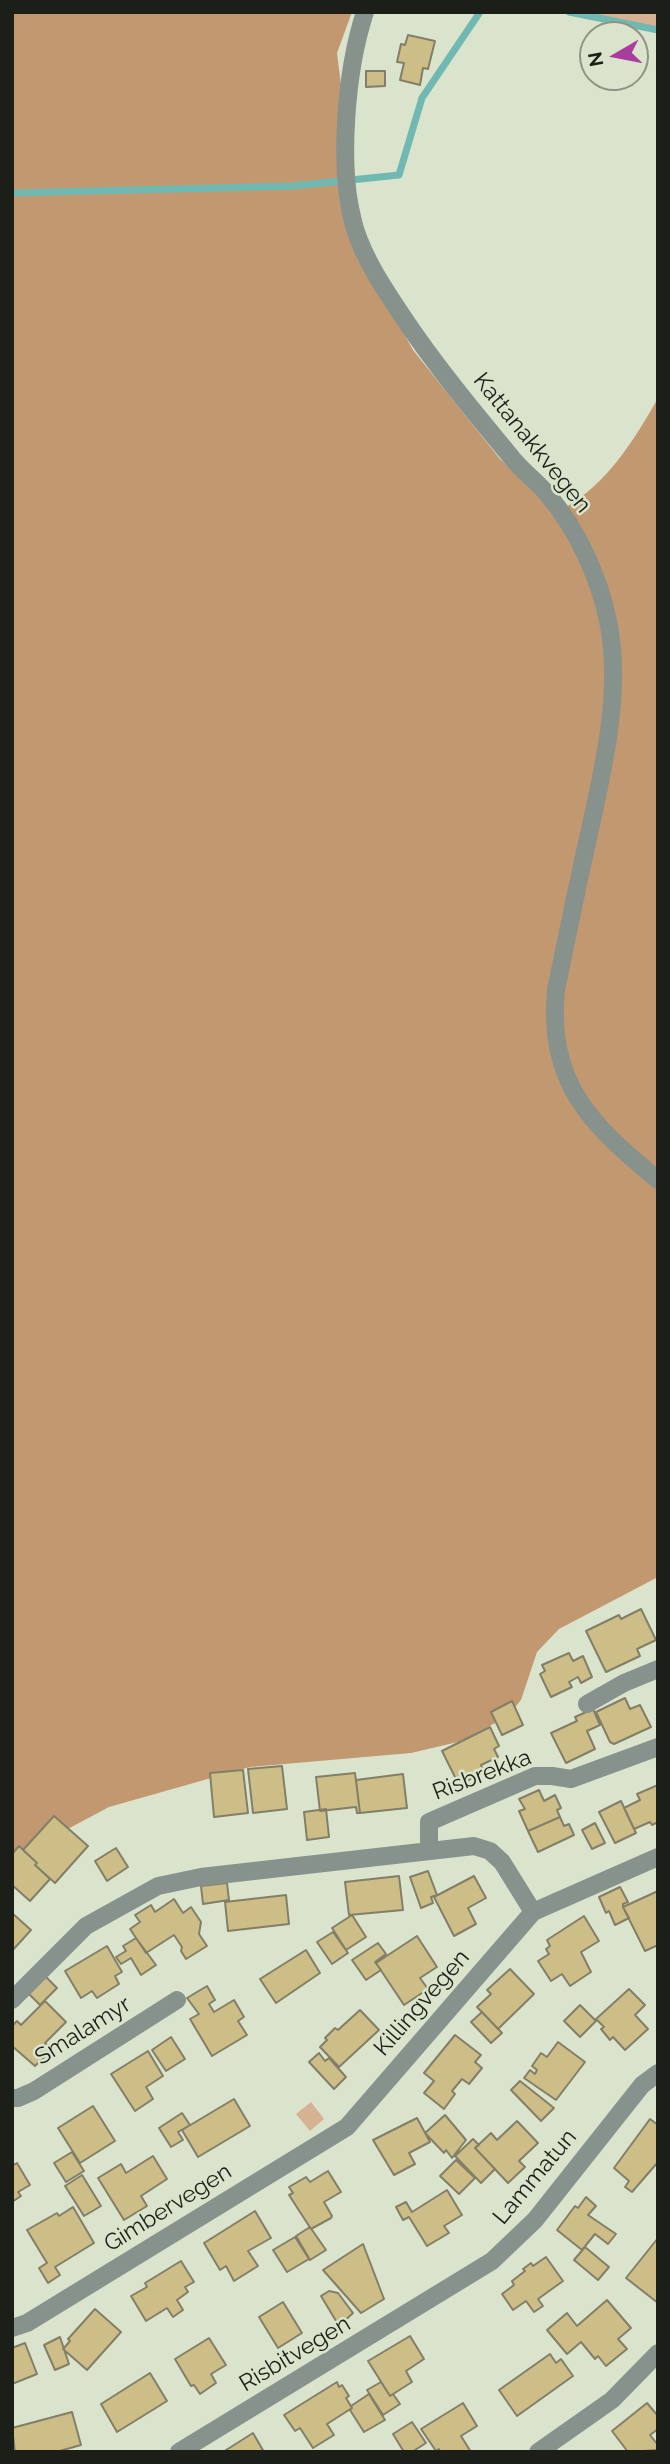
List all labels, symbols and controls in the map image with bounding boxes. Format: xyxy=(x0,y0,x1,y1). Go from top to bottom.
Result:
north arrow xyxy=(579,21,649,91)
text: N xyxy=(583,50,607,68)
street label: Kattanakkvegen xyxy=(467,367,597,519)
street label: Risbrekka xyxy=(429,1744,535,1806)
street label: Killingvegen xyxy=(368,1944,476,2062)
street label: Smalamyr xyxy=(30,1991,136,2071)
street label: Lammatun xyxy=(487,2124,583,2230)
street label: Gimbervegen xyxy=(99,2158,237,2258)
street label: Risbitvegen xyxy=(235,2310,355,2398)

